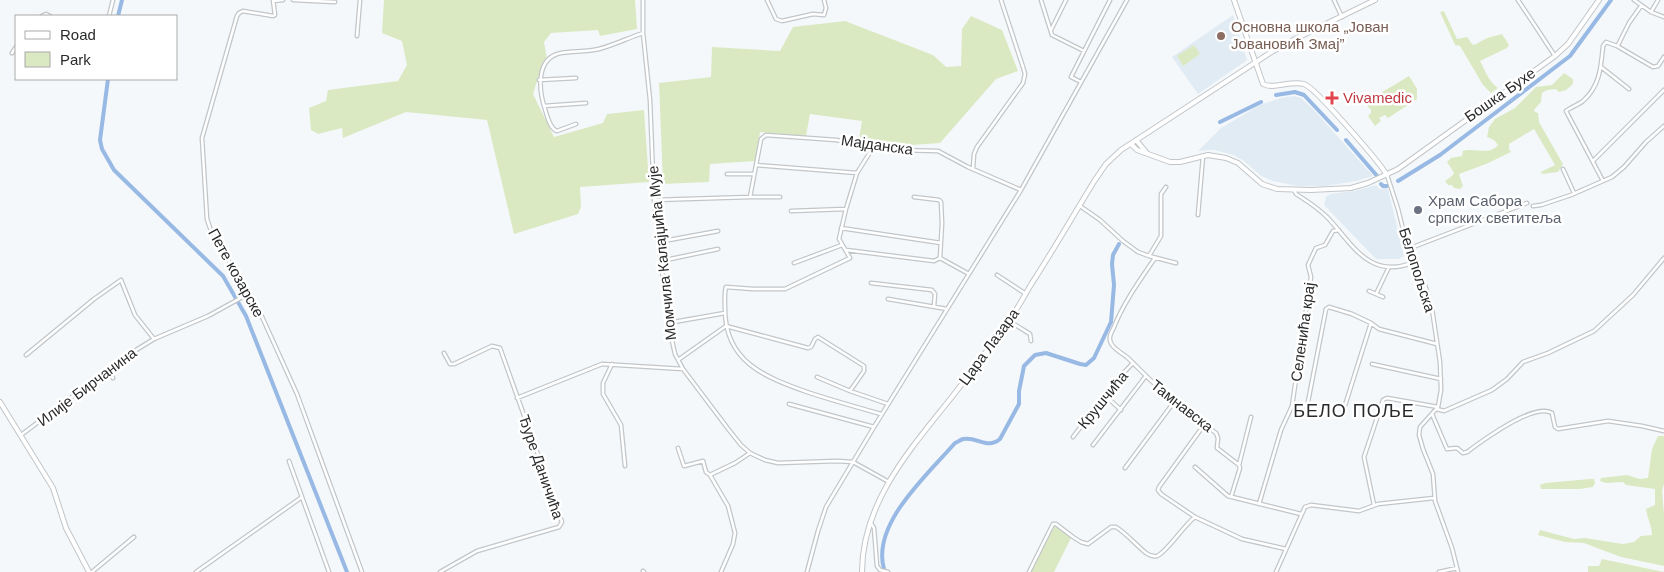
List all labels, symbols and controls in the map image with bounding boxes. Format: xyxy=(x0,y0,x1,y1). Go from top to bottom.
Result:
legend xyxy=(15,15,178,80)
place label: Основна школа „Јован Јовановић Змај” xyxy=(1231,18,1389,52)
text: Road xyxy=(60,26,96,43)
marker: Основна школа „Јован Јовановић Змај” xyxy=(1215,30,1227,42)
text: Park xyxy=(60,51,91,68)
street label: Бошка Бухе xyxy=(1461,64,1538,125)
place label: Vivamedic xyxy=(1343,89,1412,106)
marker: Vivamedic xyxy=(1325,91,1339,105)
street label: Мајданска xyxy=(840,131,915,158)
street label: Момчила Калајџића Мује xyxy=(644,165,679,341)
place label: Храм Сабора српских светитеља xyxy=(1428,192,1562,226)
marker: Храм Сабора српских светитеља xyxy=(1412,204,1424,216)
street label: Пете козарске xyxy=(205,225,268,320)
street label: Белопољска xyxy=(1396,225,1439,315)
street label: Селенића крај xyxy=(1287,281,1318,383)
street label: Цара Лазара xyxy=(955,305,1022,388)
street label: Илије Бирчанина xyxy=(34,343,140,429)
street label: Крушчића xyxy=(1074,367,1131,432)
street label: Тамнавска xyxy=(1148,376,1217,436)
district label: БЕЛО ПОЉЕ xyxy=(1293,401,1415,421)
street label: Ђуре Даничића xyxy=(516,412,567,522)

